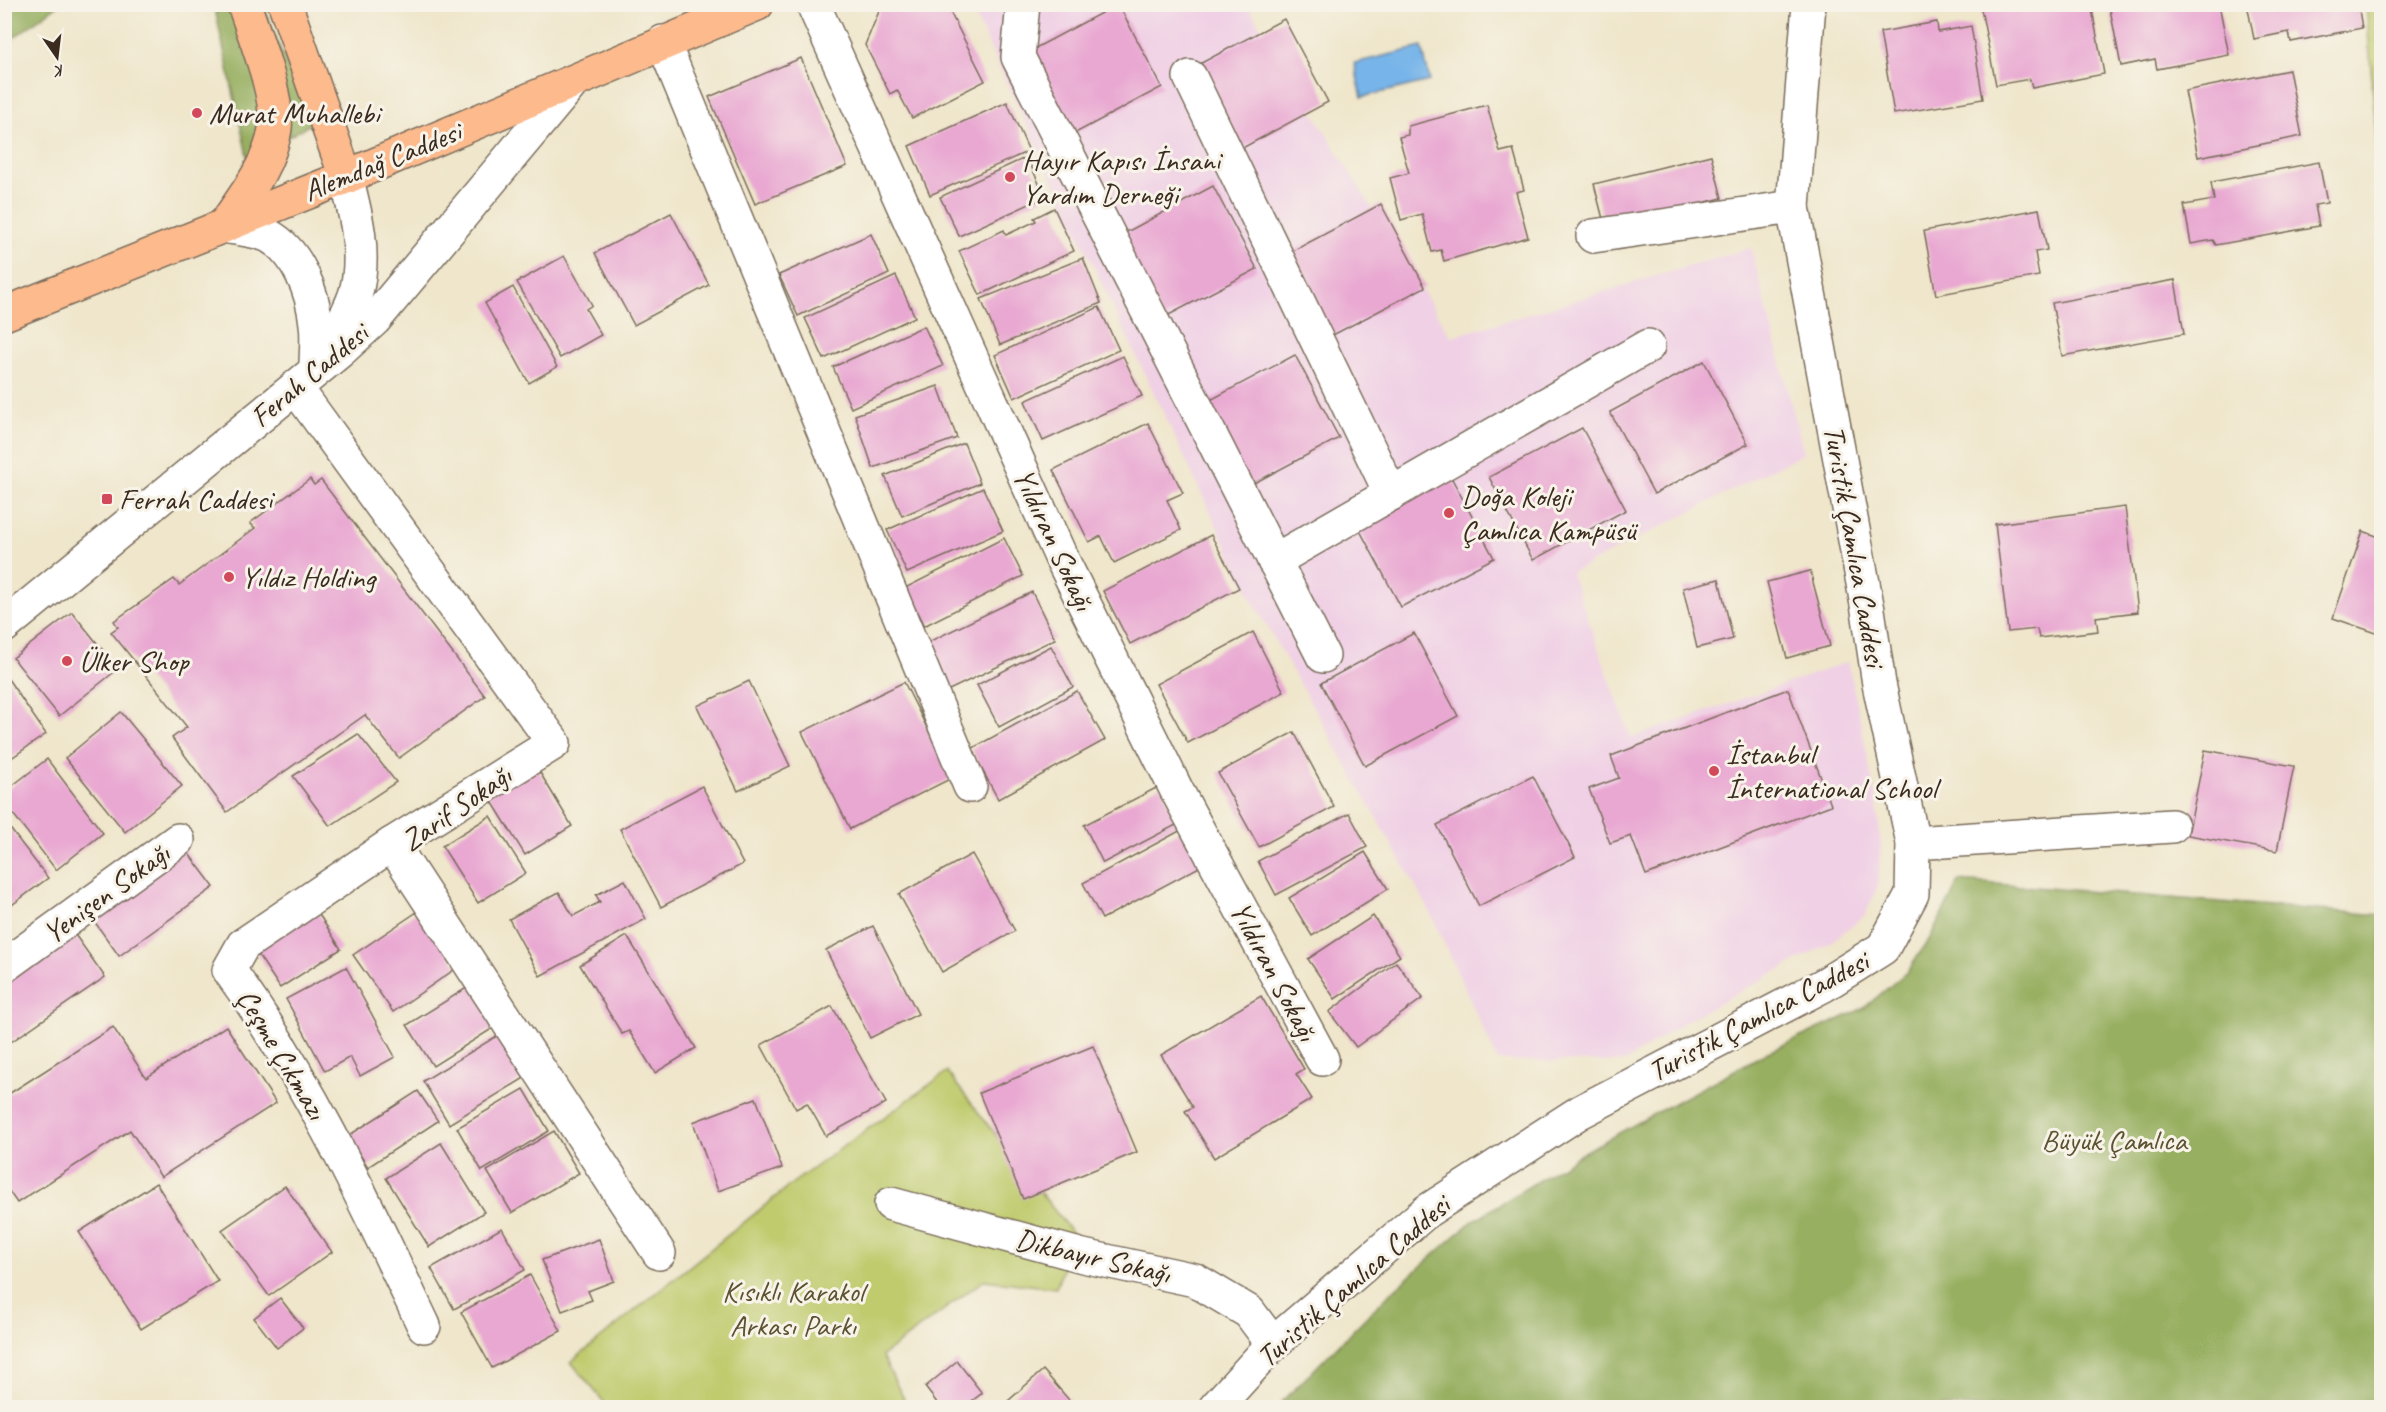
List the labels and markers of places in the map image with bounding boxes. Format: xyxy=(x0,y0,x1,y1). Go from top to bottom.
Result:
place label: Murat Muhallebi xyxy=(209,94,383,132)
marker: Murat Muhallebi xyxy=(190,106,204,120)
place label: Hayır Kapısı İnsani Yardım Derneği xyxy=(1022,141,1224,213)
marker: Hayır Kapısı İnsani Yardım Derneği xyxy=(1003,170,1017,184)
place label: Doğa Koleji Çamlıca Kampüsü xyxy=(1461,477,1639,549)
place label: Ferrah Caddesi xyxy=(119,480,275,518)
marker: Ferrah Caddesi xyxy=(100,492,114,506)
marker: Doğa Koleji Çamlıca Kampüsü xyxy=(1442,506,1456,520)
place label: Yıldız Holding xyxy=(241,558,377,596)
marker: Yıldız Holding xyxy=(222,570,236,584)
place label: Ülker Shop xyxy=(79,642,190,680)
marker: Ülker Shop xyxy=(60,654,74,668)
place label: İstanbul İnternational School xyxy=(1726,735,1941,807)
marker: İstanbul İnternational School xyxy=(1707,764,1721,778)

